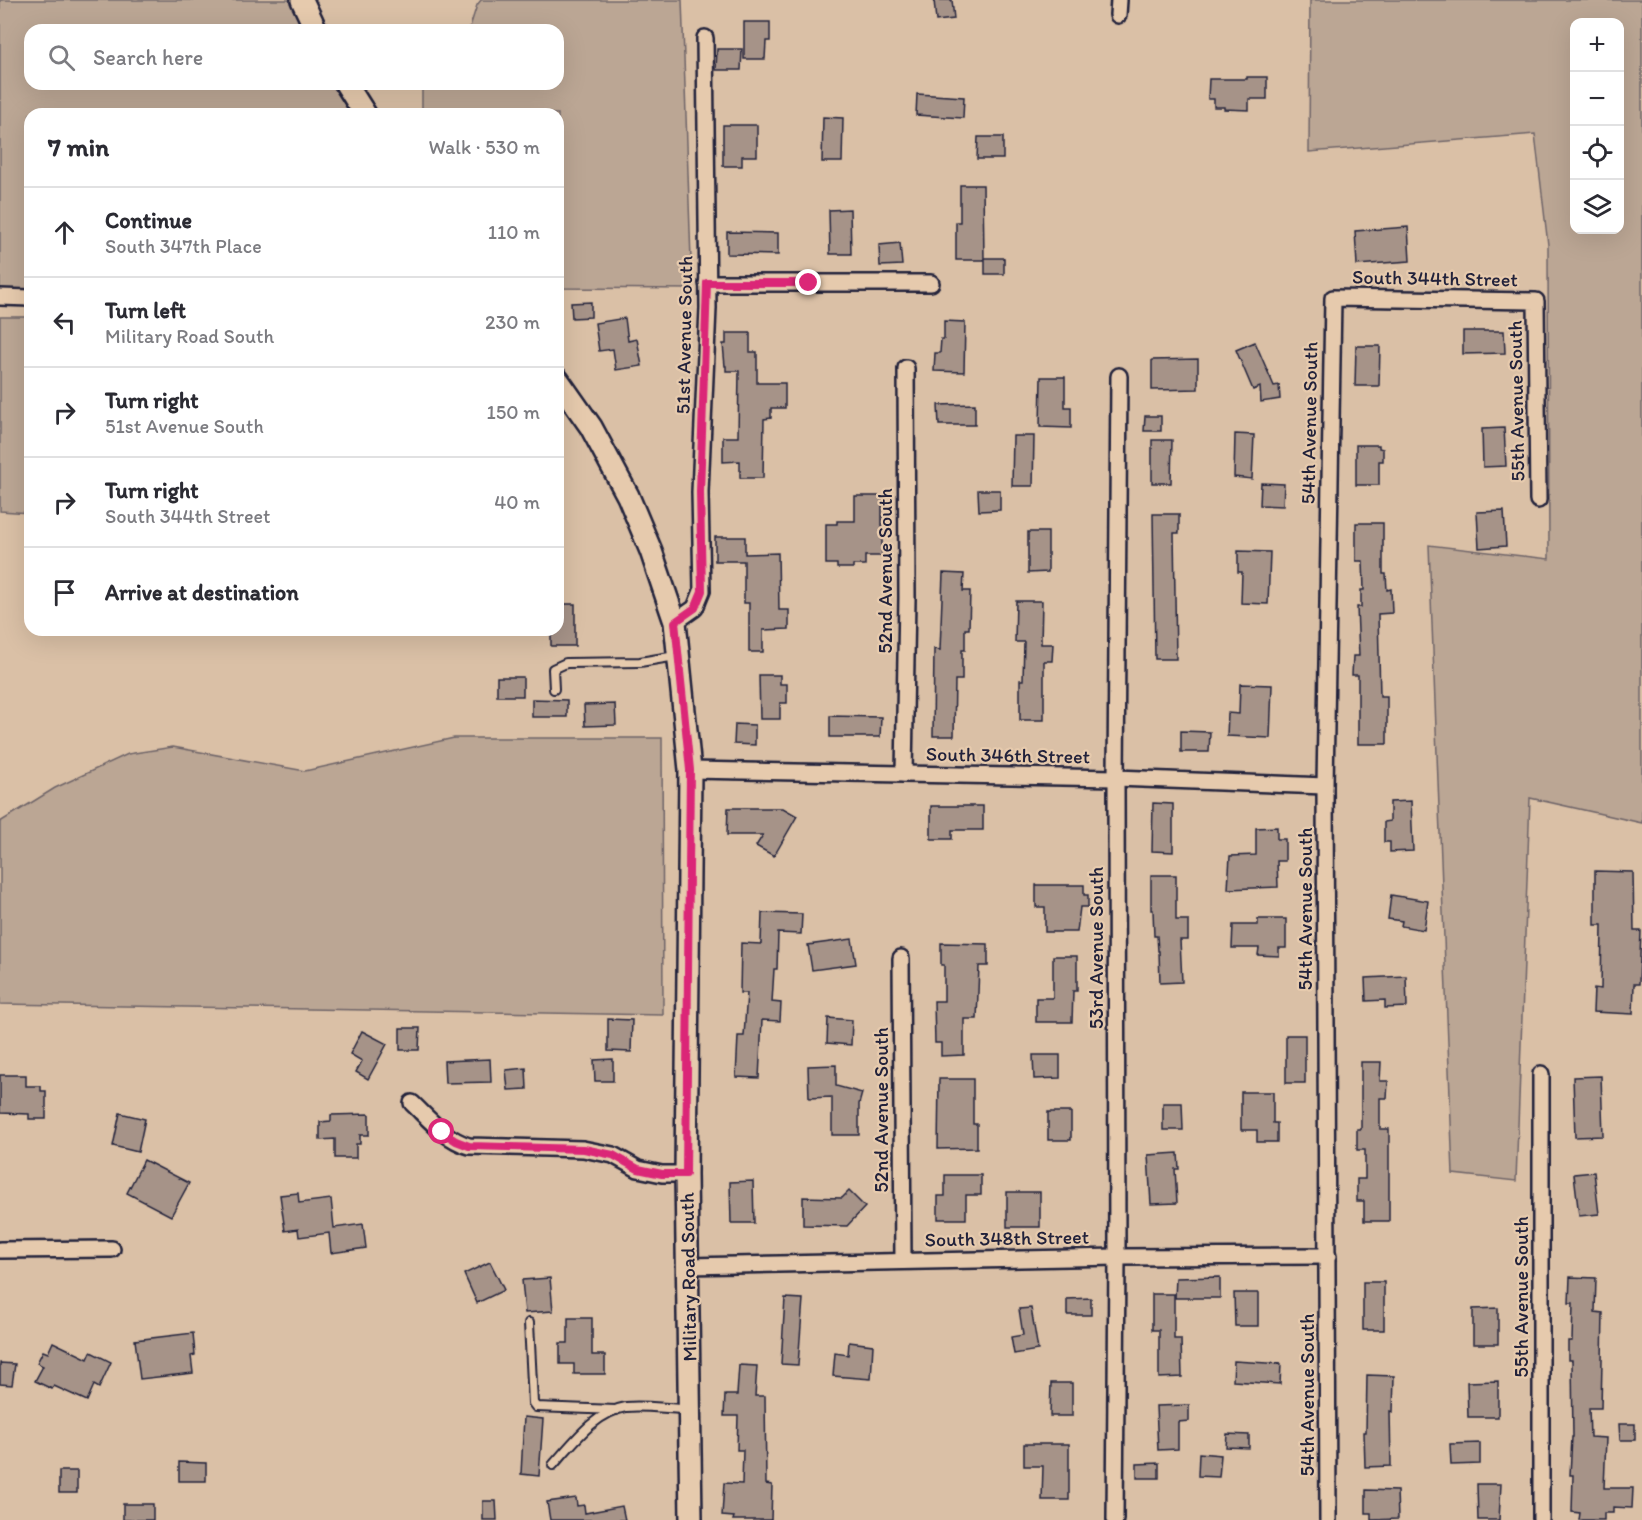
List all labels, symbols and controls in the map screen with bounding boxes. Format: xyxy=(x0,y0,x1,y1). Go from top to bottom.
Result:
map controls xyxy=(1570,18,1624,234)
button: + xyxy=(1570,18,1624,72)
search box xyxy=(24,24,564,90)
icon: search xyxy=(45,41,78,74)
text: Search here xyxy=(93,44,203,71)
button: − xyxy=(1570,72,1624,126)
button: locate xyxy=(1570,126,1624,180)
text: 7 min xyxy=(48,131,109,163)
text: Walk · 530 m xyxy=(429,135,540,159)
button: layers xyxy=(1570,180,1624,234)
text: Continue xyxy=(105,207,192,234)
icon: ahead xyxy=(48,216,81,249)
text: 110 m xyxy=(488,220,540,244)
text: South 347th Place xyxy=(105,234,262,258)
street label: 51st Avenue South xyxy=(671,255,697,415)
street label: South 344th Street xyxy=(1352,265,1518,291)
route end xyxy=(795,269,821,295)
text: Turn left xyxy=(105,297,186,324)
icon: left xyxy=(48,306,81,339)
text: 230 m xyxy=(485,310,540,334)
street label: 55th Avenue South xyxy=(1503,320,1529,482)
text: Military Road South xyxy=(105,324,274,348)
street label: 54th Avenue South xyxy=(1296,341,1322,505)
text: Turn right xyxy=(105,387,199,414)
icon: right xyxy=(48,396,81,429)
text: 150 m xyxy=(487,400,540,424)
text: 51st Avenue South xyxy=(105,414,264,438)
text: Turn right xyxy=(105,477,199,504)
icon: right xyxy=(48,486,81,519)
street label: 52nd Avenue South xyxy=(873,488,897,654)
text: 40 m xyxy=(494,490,540,514)
text: South 344th Street xyxy=(105,504,271,528)
icon: arrive xyxy=(48,576,81,609)
text: Arrive at destination xyxy=(105,579,299,606)
street label: South 346th Street xyxy=(926,742,1090,768)
street label: 54th Avenue South xyxy=(1293,828,1317,990)
street label: 53rd Avenue South xyxy=(1084,867,1108,1029)
street label: 52nd Avenue South xyxy=(869,1027,893,1193)
route start xyxy=(428,1118,454,1144)
street label: Military Road South xyxy=(675,1192,701,1362)
street label: 55th Avenue South xyxy=(1509,1216,1533,1378)
street label: South 348th Street xyxy=(925,1225,1089,1251)
street label: 54th Avenue South xyxy=(1295,1314,1319,1476)

